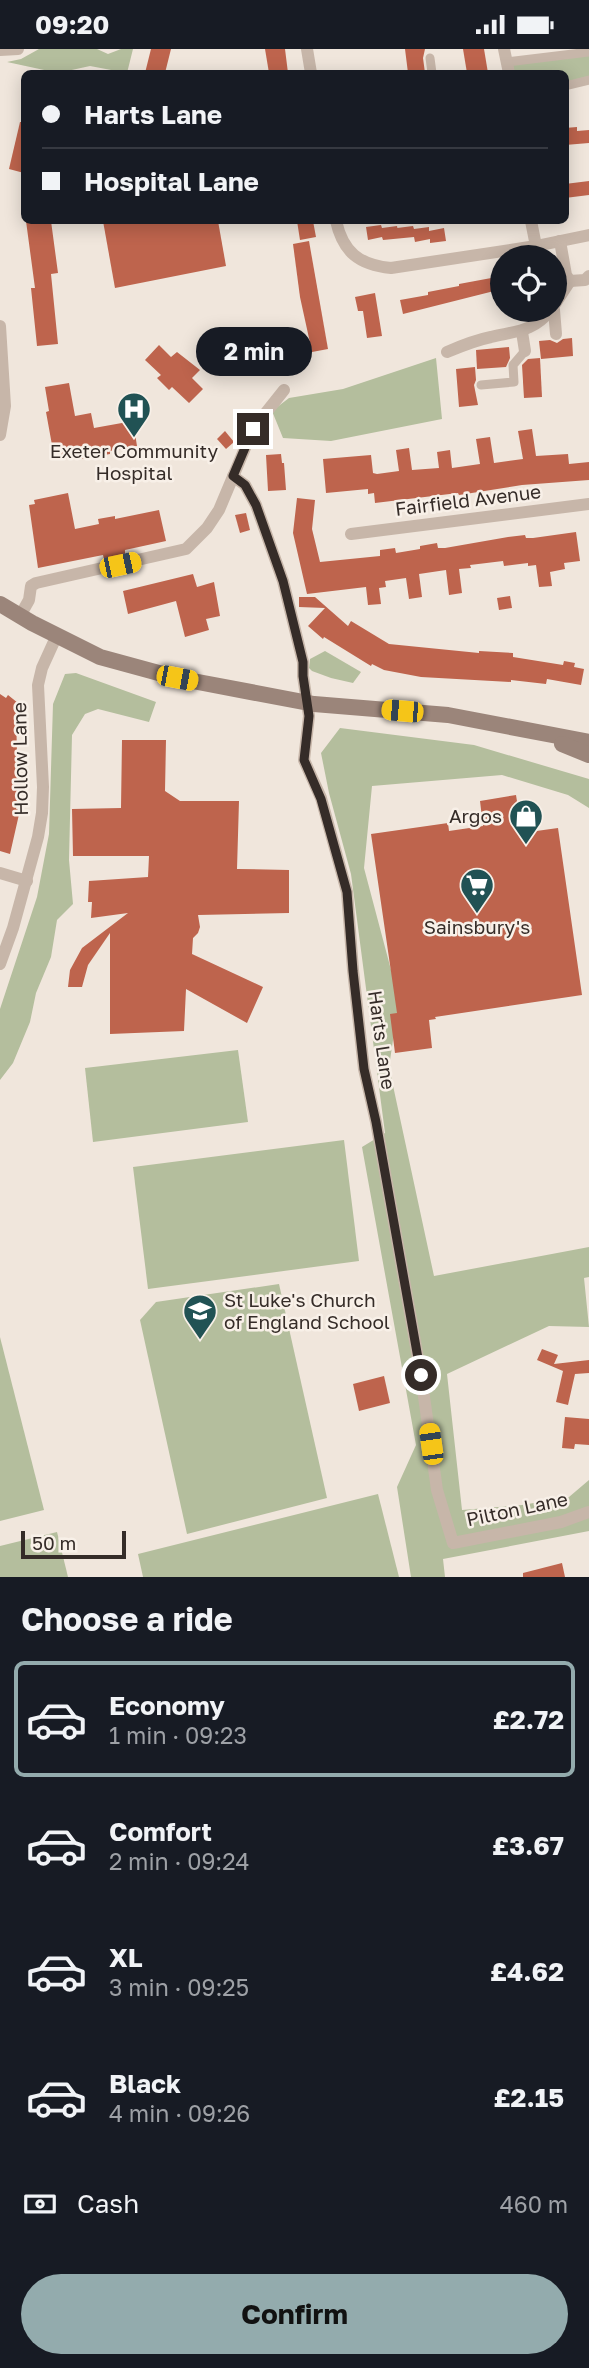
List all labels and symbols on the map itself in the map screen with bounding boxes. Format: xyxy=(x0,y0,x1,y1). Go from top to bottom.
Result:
callout: 2 min xyxy=(195,327,311,377)
hospital icon: Exeter Community Hospital xyxy=(115,390,153,439)
route end xyxy=(237,413,269,445)
place label: Exeter Community Hospital xyxy=(50,439,219,484)
street label: Fairfield Avenue xyxy=(394,479,542,520)
car xyxy=(98,550,143,580)
car xyxy=(155,664,200,692)
car xyxy=(381,699,424,723)
street label: Hollow Lane xyxy=(7,702,32,816)
shop icon: Argos xyxy=(507,797,545,846)
place label: Argos xyxy=(449,804,502,827)
supermarket icon: Sainsbury's xyxy=(458,866,496,915)
place label: Sainsbury's xyxy=(424,915,530,938)
street label: Harts Lane xyxy=(364,989,401,1091)
place label: St Luke's Church of England School xyxy=(224,1288,390,1333)
school or university icon: St Luke's Church of England School xyxy=(181,1292,219,1341)
route start xyxy=(405,1359,437,1391)
car xyxy=(418,1422,445,1466)
street label: Pilton Lane xyxy=(464,1487,570,1530)
scale bar xyxy=(21,1528,126,1560)

